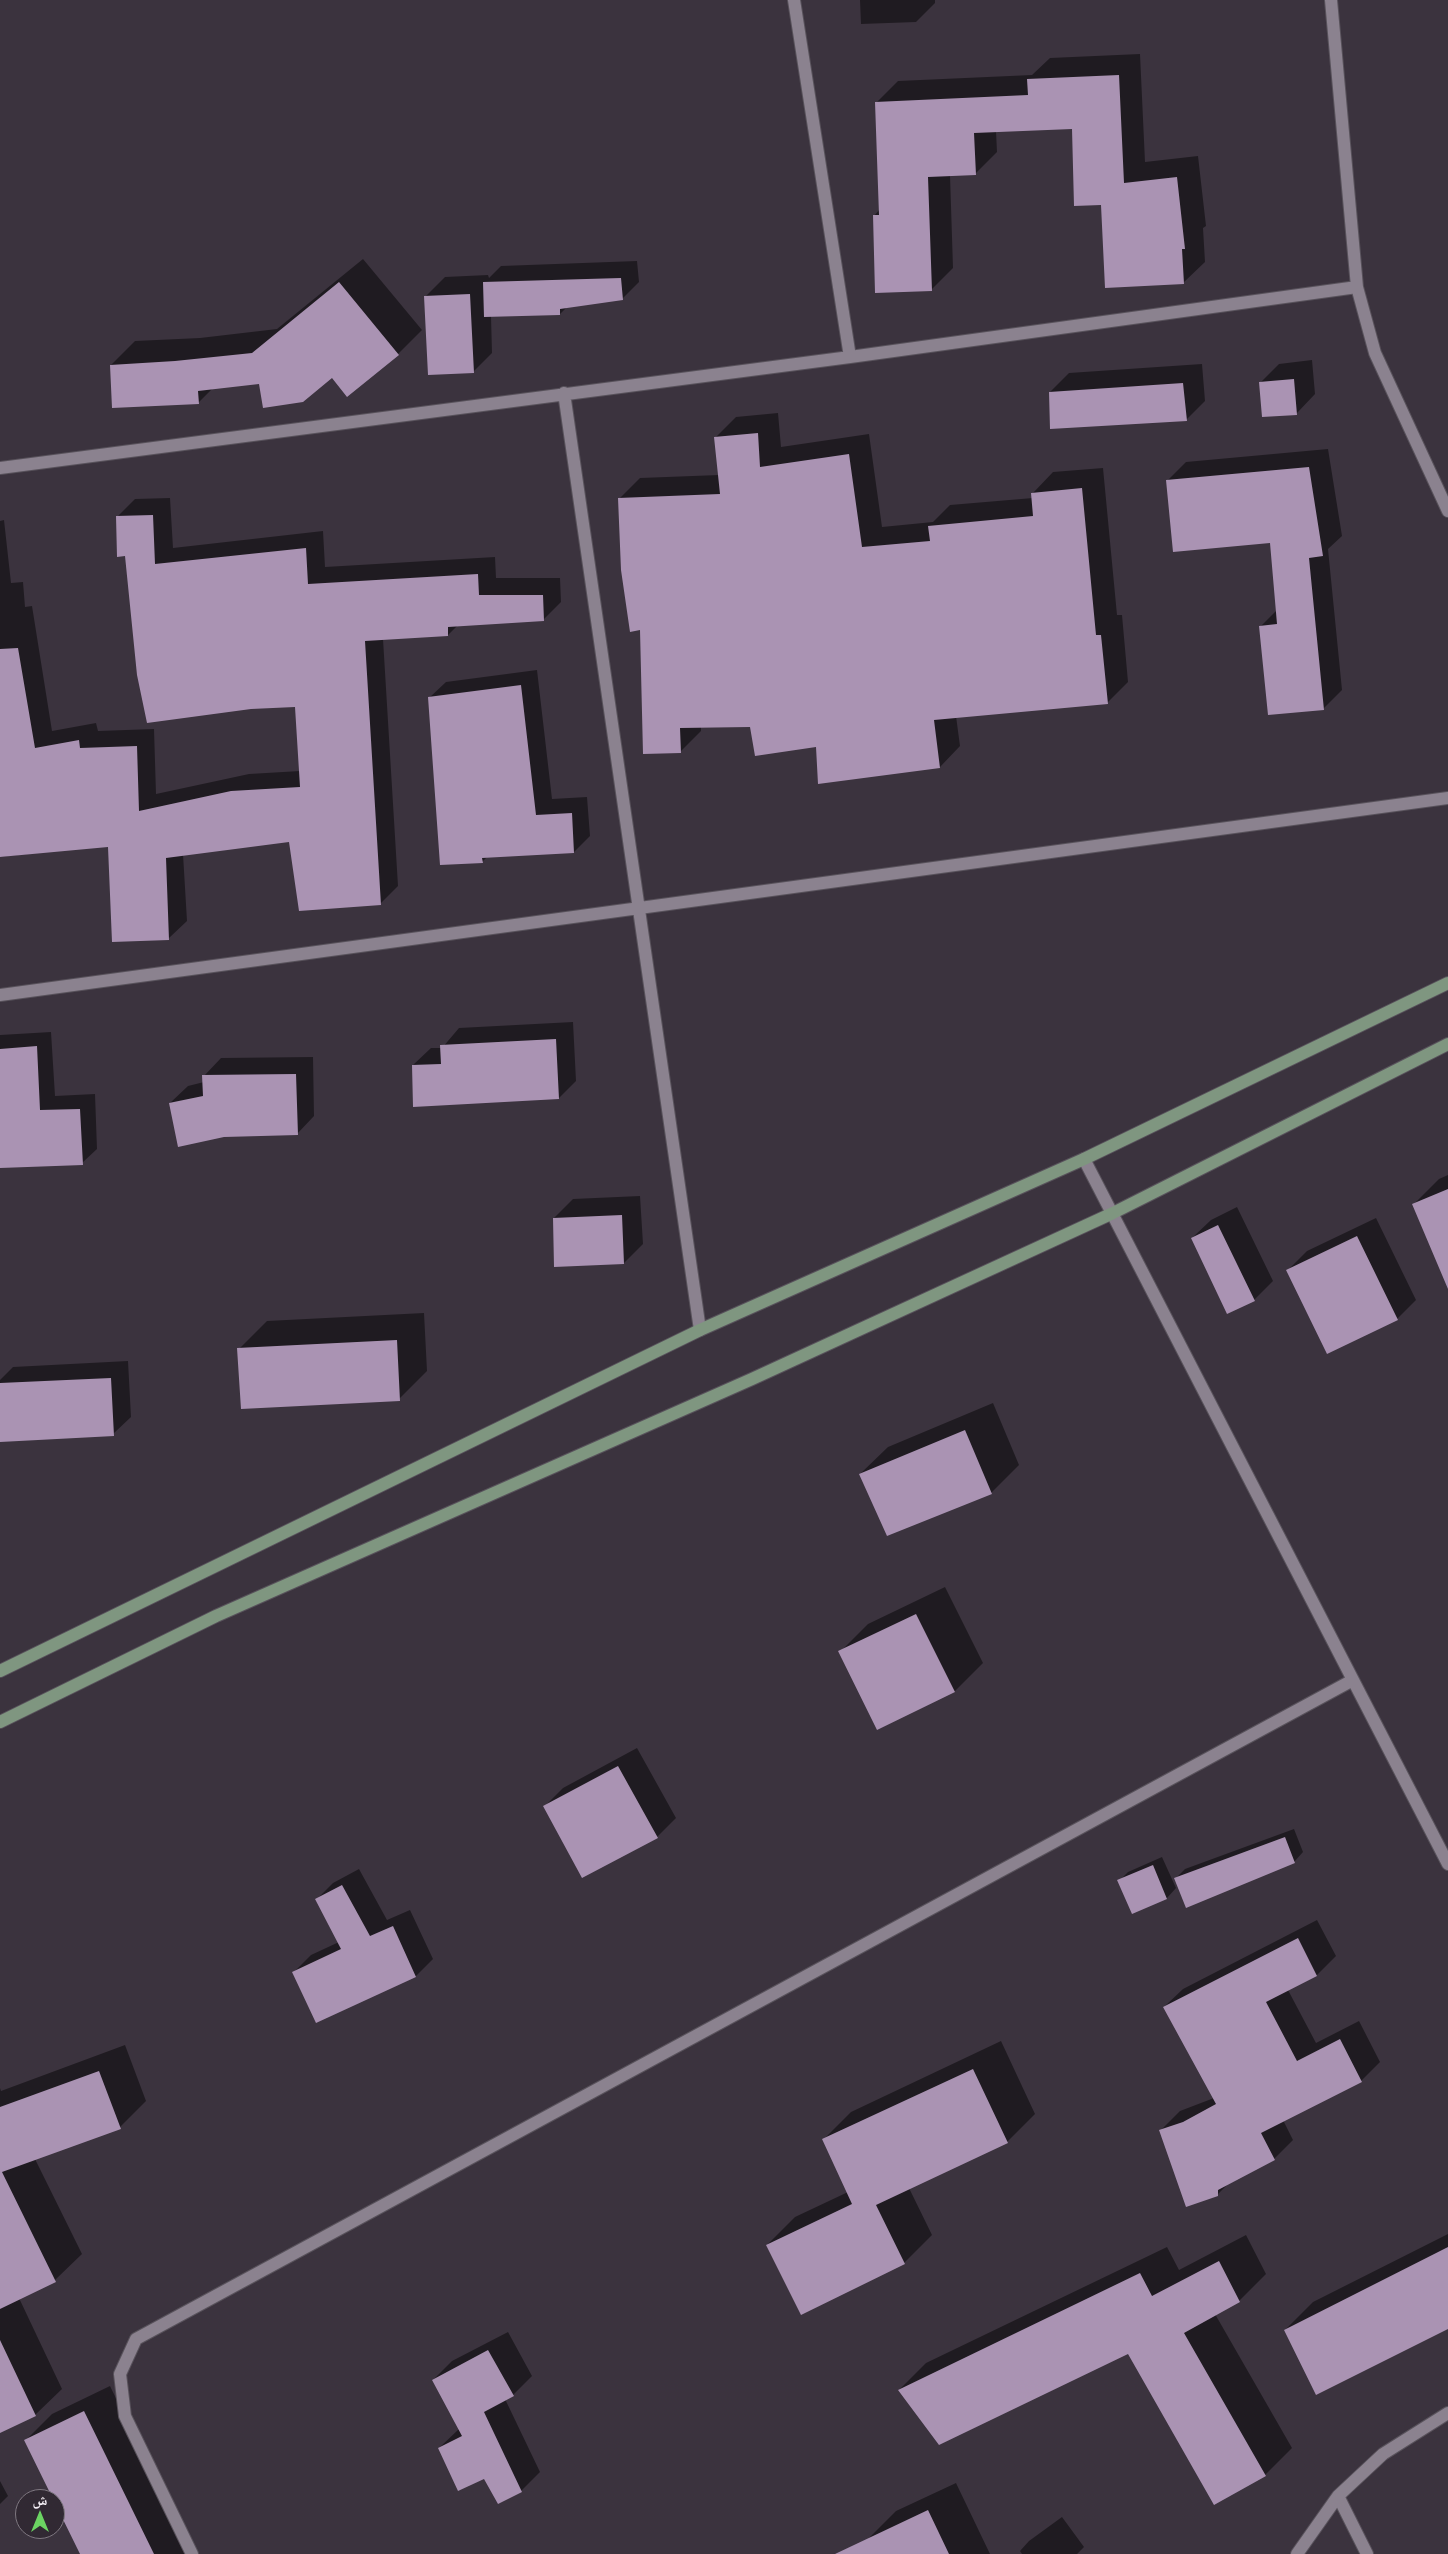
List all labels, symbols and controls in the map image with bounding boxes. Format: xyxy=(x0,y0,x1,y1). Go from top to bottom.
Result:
north arrow xyxy=(15,2489,65,2539)
text: ش xyxy=(33,2491,47,2508)

